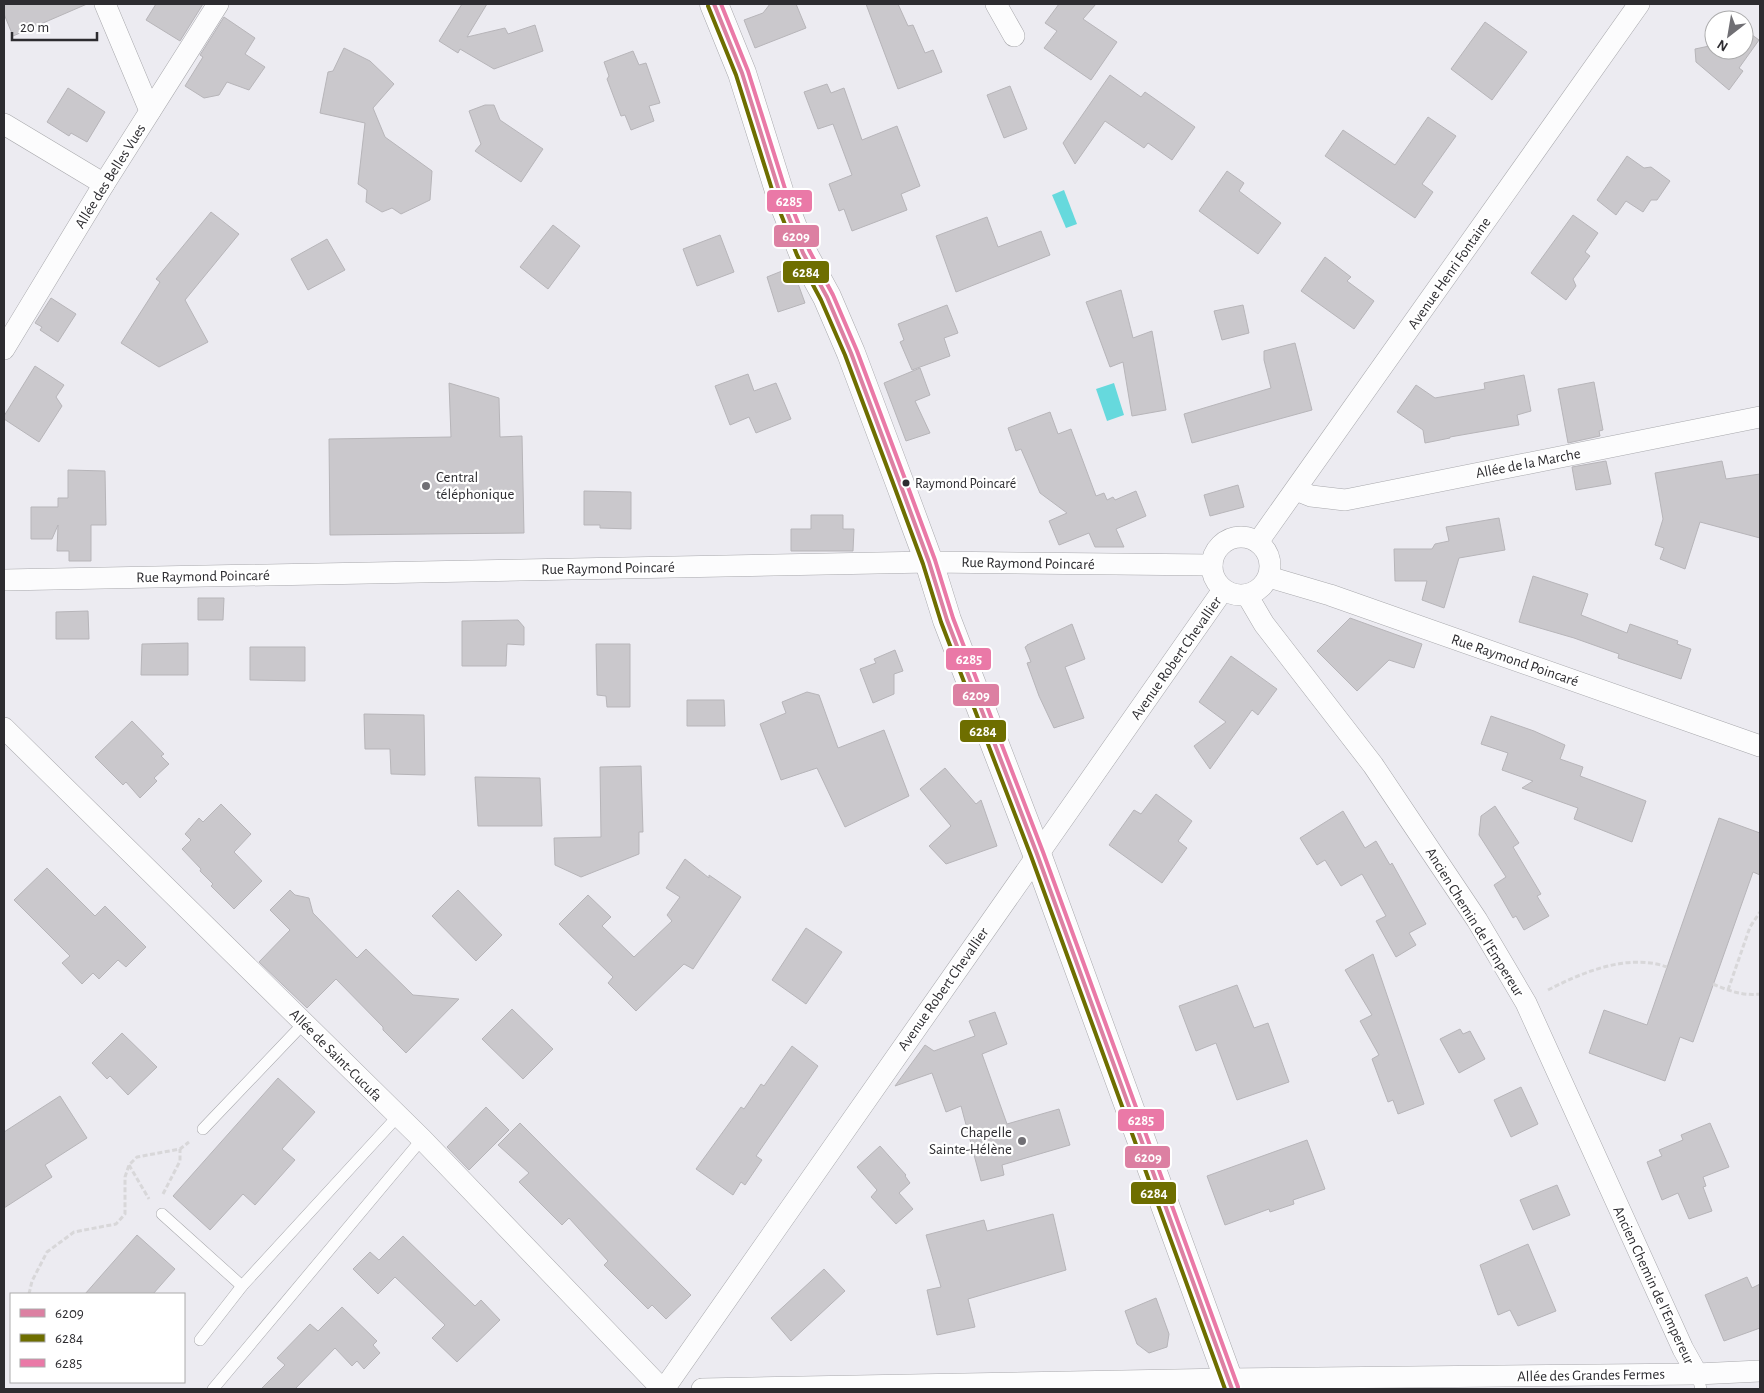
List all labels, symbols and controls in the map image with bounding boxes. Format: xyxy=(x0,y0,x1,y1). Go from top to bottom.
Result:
scale bar xyxy=(12,10,98,42)
north arrow xyxy=(1704,10,1754,60)
text: 20 m xyxy=(20,20,49,35)
text: N xyxy=(1715,37,1731,54)
street label: Allée des Belles Vues xyxy=(72,121,149,231)
line badge: 6285 xyxy=(766,189,813,213)
text: 6285 xyxy=(776,195,802,209)
street label: Avenue Henri Fontaine xyxy=(1405,215,1494,332)
line badge: 6209 xyxy=(773,224,820,248)
text: 6209 xyxy=(782,230,810,244)
line badge: 6284 xyxy=(782,260,830,284)
text: 6284 xyxy=(792,266,820,280)
street label: Allée de la Marche xyxy=(1474,446,1582,481)
place label: Central téléphonique xyxy=(436,470,514,502)
place label: Raymond Poincaré xyxy=(915,477,1016,491)
marker: Raymond Poincaré xyxy=(901,478,911,488)
marker: Central téléphonique xyxy=(420,480,432,492)
street label: Rue Raymond Poincaré xyxy=(961,555,1095,572)
street label: Rue Raymond Poincaré xyxy=(541,560,675,577)
street label: Rue Raymond Poincaré xyxy=(136,568,270,585)
street label: Avenue Robert Chevallier xyxy=(1128,594,1225,723)
street label: Rue Raymond Poincaré xyxy=(1449,632,1580,689)
line badge: 6285 xyxy=(945,647,992,671)
text: 6285 xyxy=(956,653,982,667)
line badge: 6209 xyxy=(952,683,1000,707)
text: 6209 xyxy=(962,689,990,703)
line badge: 6284 xyxy=(959,719,1007,743)
text: 6284 xyxy=(969,725,997,739)
street label: Ancien Chemin de l'Empereur xyxy=(1423,845,1527,999)
street label: Avenue Robert Chevallier xyxy=(895,925,992,1054)
street label: Allée de Saint-Cucufa xyxy=(287,1006,385,1104)
line badge: 6285 xyxy=(1117,1108,1165,1132)
text: 6285 xyxy=(1128,1114,1154,1128)
place label: Chapelle Sainte-Hélène xyxy=(929,1125,1012,1157)
marker: Chapelle Sainte-Hélène xyxy=(1016,1135,1028,1147)
line badge: 6209 xyxy=(1124,1145,1171,1169)
text: 6209 xyxy=(1134,1151,1162,1165)
line badge: 6284 xyxy=(1130,1181,1177,1205)
text: 6284 xyxy=(1140,1187,1168,1201)
street label: Ancien Chemin de l'Empereur xyxy=(1610,1204,1697,1367)
legend xyxy=(10,1293,185,1383)
text: 6209 xyxy=(55,1306,84,1321)
text: 6284 xyxy=(55,1331,83,1346)
text: 6285 xyxy=(55,1356,82,1371)
street label: Allée des Grandes Fermes xyxy=(1517,1367,1665,1384)

